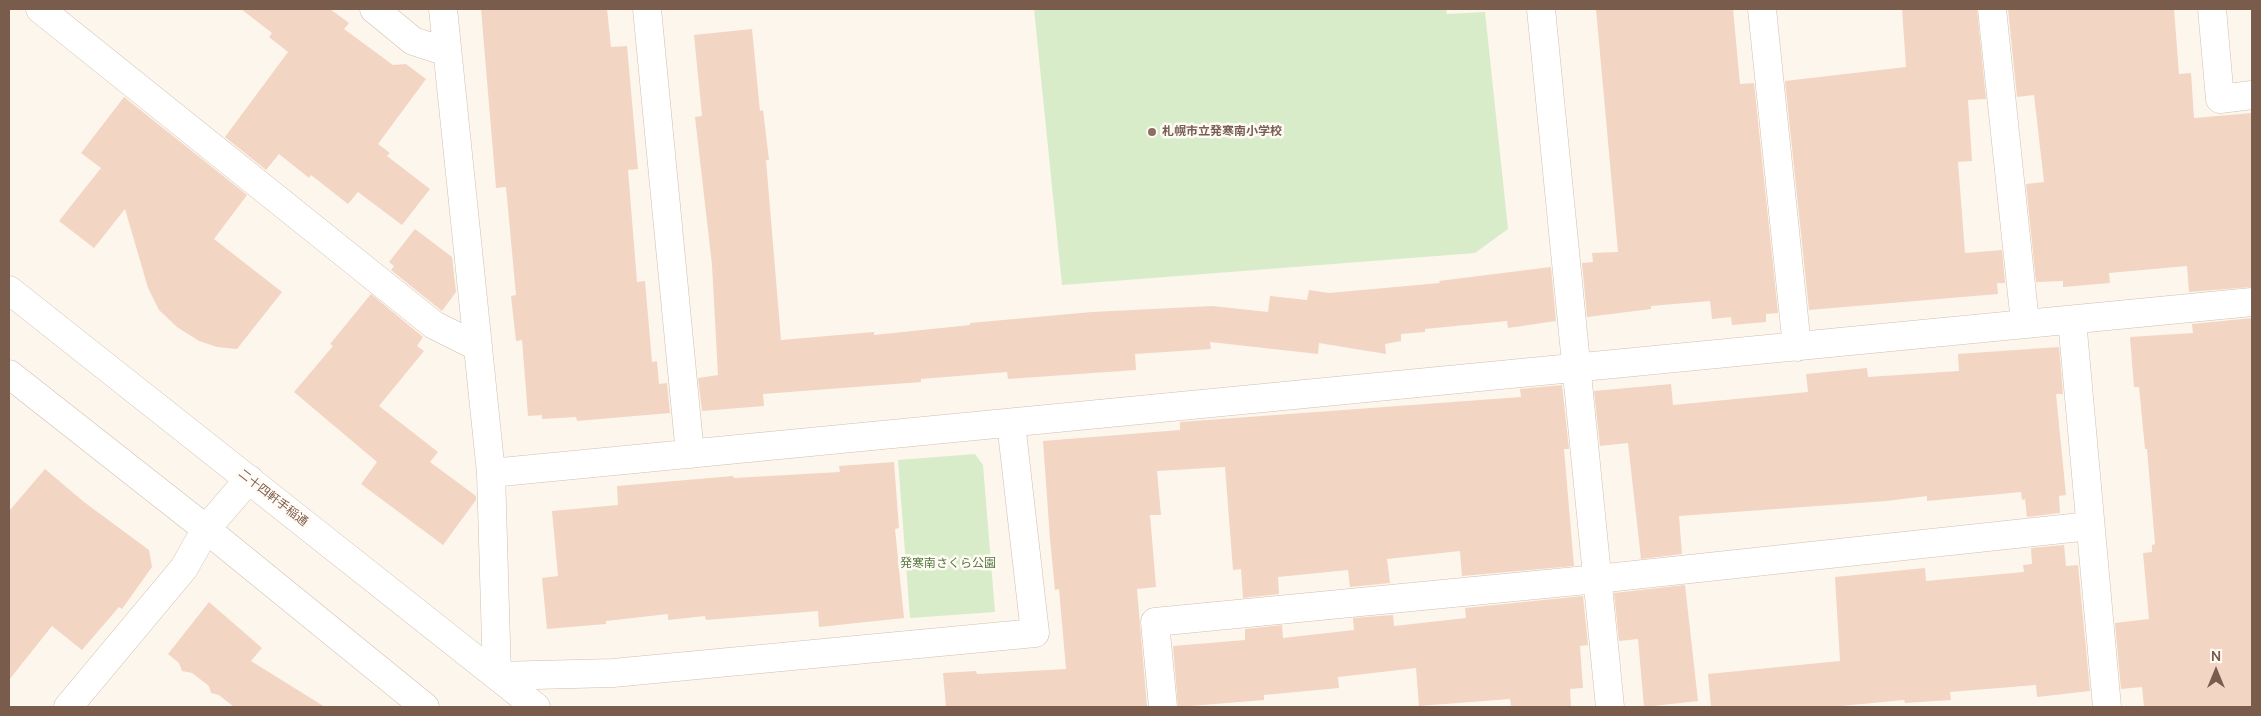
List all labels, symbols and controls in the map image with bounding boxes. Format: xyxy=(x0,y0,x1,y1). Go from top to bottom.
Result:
place label: 札幌市立発寒南小学校 xyxy=(1162,125,1282,139)
marker: 札幌市立発寒南小学校 xyxy=(1146,126,1158,138)
street label: 二十四軒手稲通 xyxy=(235,466,311,530)
park label: 発寒南さくら公園 xyxy=(900,557,996,571)
north arrow xyxy=(2191,646,2241,696)
text: N xyxy=(2211,646,2221,665)

